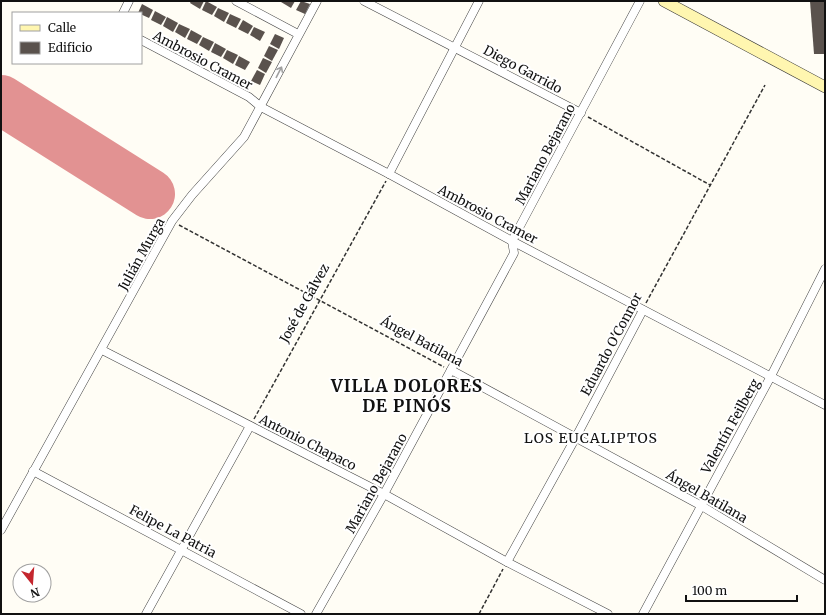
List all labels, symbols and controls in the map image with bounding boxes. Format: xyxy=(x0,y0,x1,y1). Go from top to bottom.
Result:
legend xyxy=(12,12,142,64)
text: Calle xyxy=(48,20,76,35)
street label: Ambrosio Cramer xyxy=(149,27,256,94)
text: Edificio xyxy=(48,40,92,55)
street label: Diego Garrido xyxy=(480,42,566,98)
one-way arrow xyxy=(276,66,283,78)
street label: Mariano Bejarano xyxy=(512,101,579,208)
street label: Ambrosio Cramer xyxy=(434,181,541,248)
street label: Julián Murga xyxy=(114,215,168,294)
street label: José de Gálvez xyxy=(275,261,333,347)
street label: Eduardo O'Connor xyxy=(577,290,646,399)
street label: Ángel Batilana xyxy=(377,311,466,370)
district label: VILLA DOLORES DE PINÓS xyxy=(330,375,483,417)
street label: Valentín Feilberg xyxy=(697,376,764,478)
street label: Antonio Chapaco xyxy=(256,410,359,474)
district label: LOS EUCALIPTOS xyxy=(524,429,658,447)
street label: Mariano Bejarano xyxy=(342,430,411,536)
street label: Ángel Batilana xyxy=(662,465,751,527)
street label: Felipe La Patria xyxy=(126,501,219,562)
north arrow xyxy=(12,563,52,603)
scale bar xyxy=(686,577,797,603)
text: 100 m xyxy=(692,583,727,598)
text: N xyxy=(28,585,41,601)

